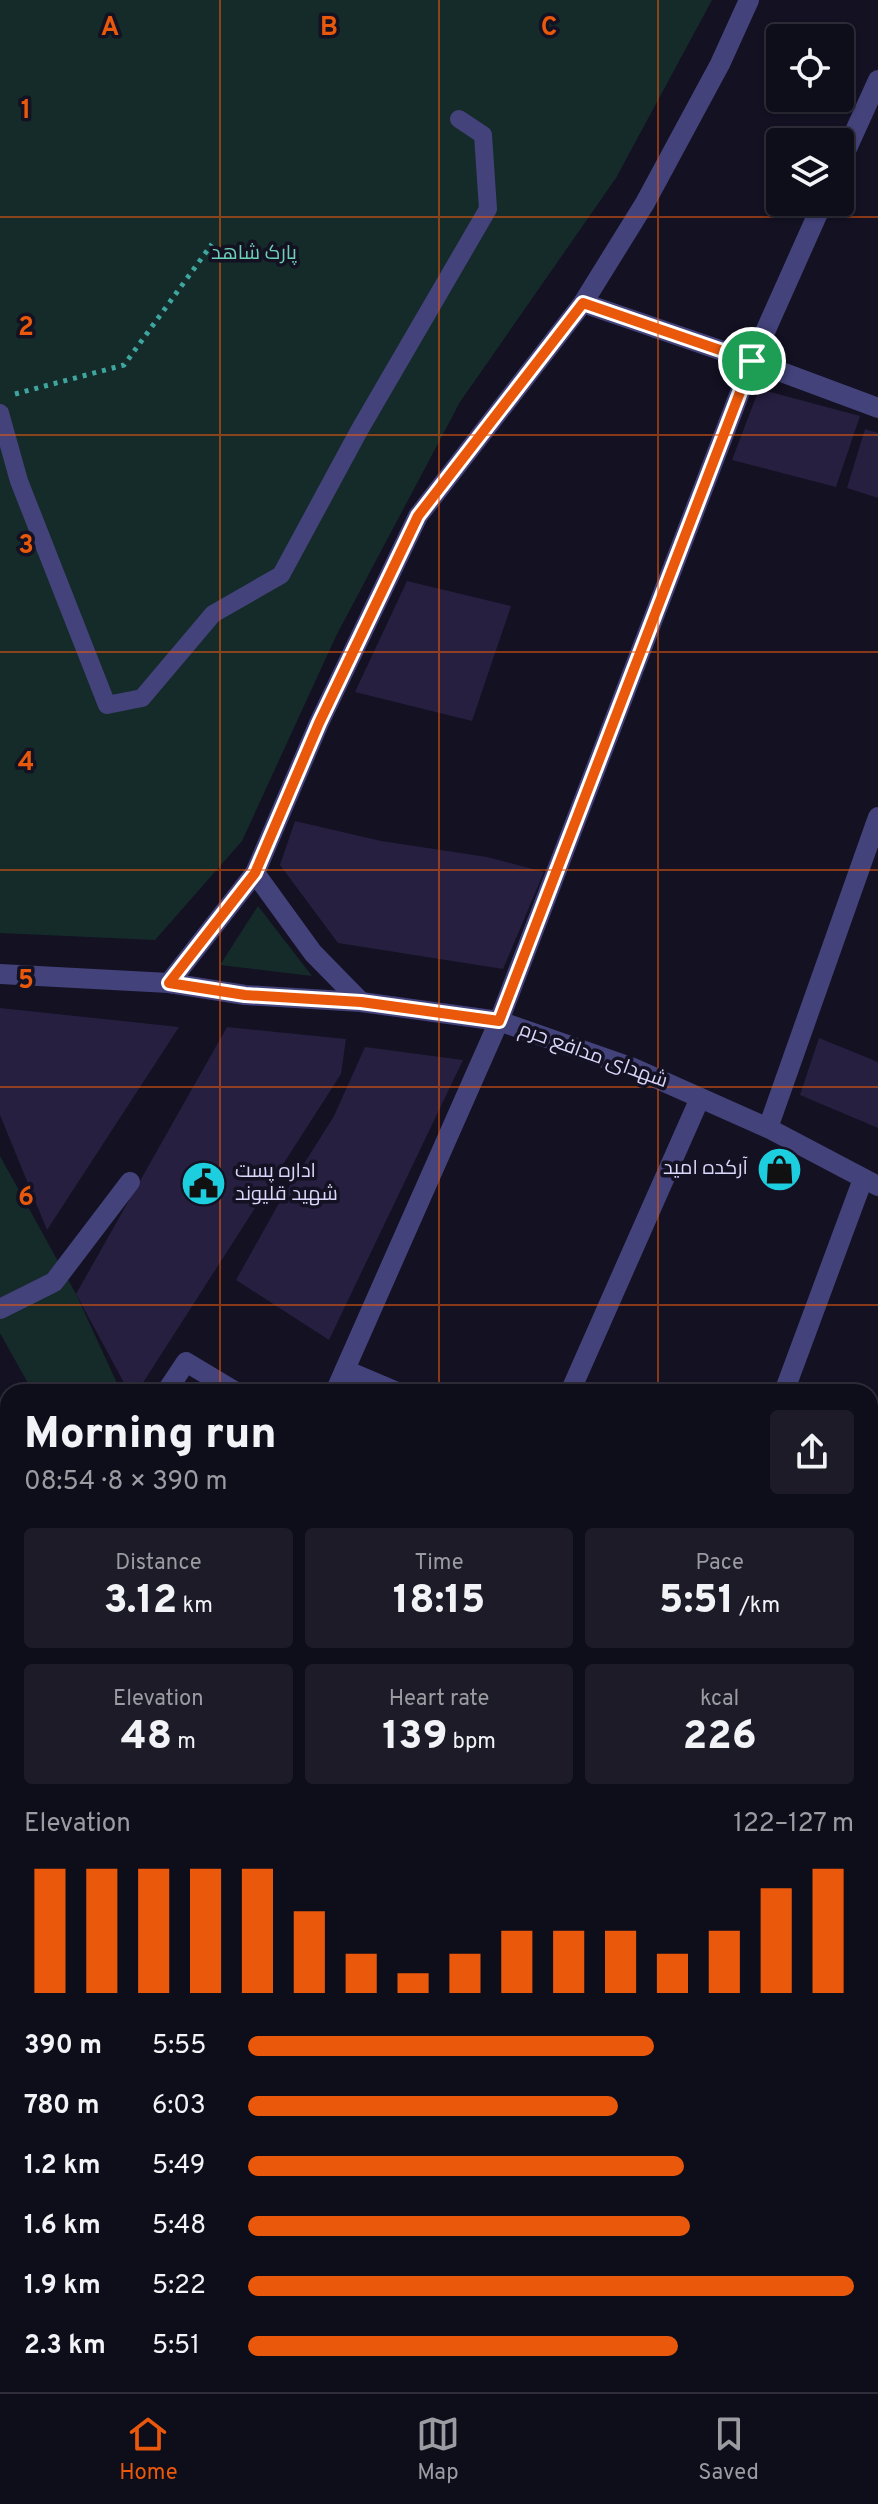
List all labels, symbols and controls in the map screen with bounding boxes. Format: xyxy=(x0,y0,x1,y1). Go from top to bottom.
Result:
text: A xyxy=(101,12,119,45)
text: B xyxy=(320,12,338,45)
text: C xyxy=(541,12,557,45)
map controls xyxy=(766,24,854,216)
button: locate xyxy=(766,24,854,112)
text: 1 xyxy=(21,95,31,128)
button: layers xyxy=(766,128,854,216)
park label: پارک شاهد xyxy=(211,241,298,267)
text: 2 xyxy=(18,312,34,345)
pin xyxy=(718,327,786,395)
icon: arrive xyxy=(730,339,774,383)
text: 3 xyxy=(18,530,34,563)
text: 4 xyxy=(18,747,34,780)
text: 5 xyxy=(18,965,34,998)
street label: شهدای مدافع حرم xyxy=(515,1017,671,1095)
shop icon: آرکده امید xyxy=(755,1145,803,1193)
place label: آرکده امید xyxy=(663,1156,749,1182)
place label: اداره پست شهید قلیوند xyxy=(235,1159,338,1208)
public building icon: اداره پست شهید قلیوند xyxy=(180,1160,228,1208)
text: 6 xyxy=(18,1182,34,1215)
text: Morning run xyxy=(24,1408,277,1464)
button: share xyxy=(770,1410,854,1494)
text: 08:54 · 8 × 390 m xyxy=(24,1466,228,1499)
text: Distance xyxy=(115,1550,202,1577)
text: Time xyxy=(414,1550,464,1577)
text: Pace xyxy=(695,1550,744,1577)
text: 3.12 xyxy=(104,1577,177,1627)
text: 18:15 xyxy=(393,1577,485,1627)
text: 5:51 xyxy=(659,1577,734,1627)
text: km xyxy=(177,1593,213,1620)
text: /km xyxy=(734,1593,780,1620)
text: Elevation xyxy=(113,1686,204,1713)
text: Heart rate xyxy=(389,1686,489,1713)
text: kcal xyxy=(700,1686,739,1713)
text: 48 xyxy=(121,1713,172,1763)
text: 139 xyxy=(382,1713,447,1763)
text: 226 xyxy=(683,1713,757,1763)
text: m xyxy=(172,1729,196,1756)
text: bpm xyxy=(447,1729,496,1756)
text: Elevation xyxy=(24,1808,131,1841)
text: 122–127 m xyxy=(733,1808,854,1841)
text: 390 m xyxy=(24,2030,102,2063)
text: 5:55 xyxy=(152,2030,206,2063)
text: 780 m xyxy=(24,2090,100,2123)
text: 6:03 xyxy=(152,2090,206,2123)
text: 1.2 km xyxy=(24,2150,101,2183)
text: 5:49 xyxy=(152,2150,205,2183)
text: 1.6 km xyxy=(24,2210,101,2243)
text: 5:48 xyxy=(152,2210,206,2243)
text: 1.9 km xyxy=(24,2270,101,2303)
text: 5:22 xyxy=(152,2270,206,2303)
text: 2.3 km xyxy=(24,2330,106,2363)
text: 5:51 xyxy=(152,2330,200,2363)
tab: Home xyxy=(119,2412,178,2487)
tab: Map xyxy=(416,2412,460,2487)
tab: Saved xyxy=(698,2412,759,2487)

